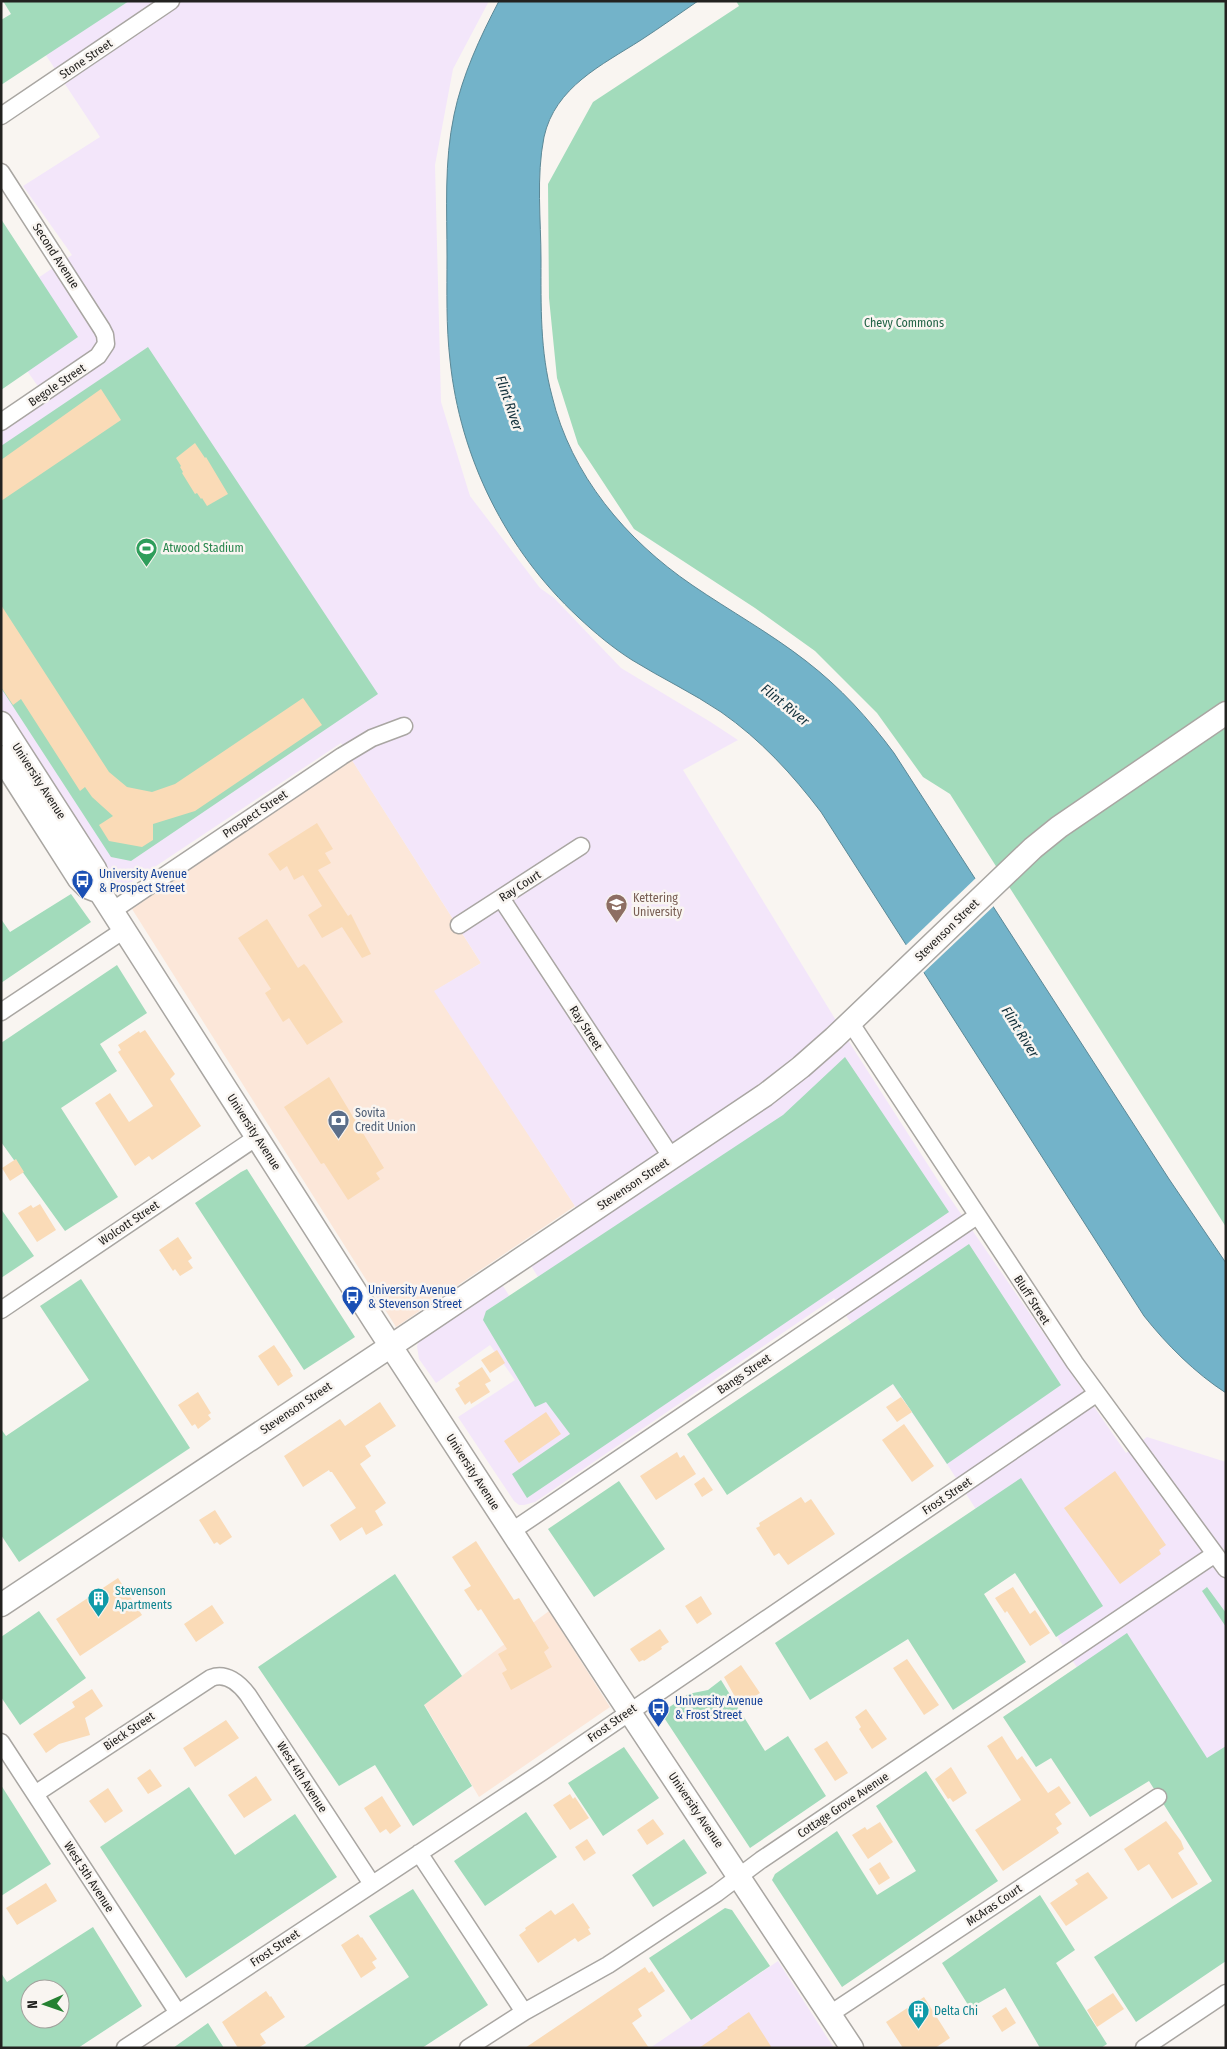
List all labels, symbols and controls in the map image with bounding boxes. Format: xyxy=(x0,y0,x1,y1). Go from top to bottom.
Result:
street label: Stone Street xyxy=(57,36,115,82)
street label: Second Avenue xyxy=(30,221,82,291)
park label: Chevy Commons xyxy=(864,316,944,330)
street label: Begole Street xyxy=(26,361,88,409)
water label: Flint River xyxy=(492,373,527,434)
sports icon: Atwood Stadium xyxy=(135,536,159,567)
place label: Atwood Stadium xyxy=(163,541,244,555)
water label: Flint River xyxy=(758,680,813,730)
street label: University Avenue xyxy=(9,740,69,822)
street label: Prospect Street xyxy=(220,787,290,841)
place label: University Avenue & Prospect Street xyxy=(99,867,187,895)
street label: Ray Court xyxy=(497,867,544,905)
bus stop icon: University Avenue & Prospect Street xyxy=(71,869,95,900)
place label: Kettering University xyxy=(633,891,683,919)
school or university icon: Kettering University xyxy=(605,893,629,924)
street label: Stevenson Street xyxy=(912,896,982,964)
street label: Ray Street xyxy=(567,1003,605,1053)
water label: Flint River xyxy=(998,1003,1043,1062)
street label: University Avenue xyxy=(224,1091,284,1173)
place label: Sovita Credit Union xyxy=(355,1106,416,1134)
bank icon: Sovita Credit Union xyxy=(327,1108,351,1139)
street label: Stevenson Street xyxy=(595,1155,671,1213)
street label: Wolcott Street xyxy=(96,1198,162,1248)
street label: Bluff Street xyxy=(1011,1273,1053,1327)
place label: University Avenue & Stevenson Street xyxy=(368,1283,462,1311)
bus stop icon: University Avenue & Stevenson Street xyxy=(340,1285,364,1316)
street label: Bangs Street xyxy=(714,1351,774,1397)
street label: Stevenson Street xyxy=(258,1379,334,1437)
street label: University Avenue xyxy=(443,1431,503,1513)
street label: Frost Street xyxy=(920,1474,974,1518)
place label: Stevenson Apartments xyxy=(115,1584,172,1612)
building icon: Stevenson Apartments xyxy=(87,1586,111,1617)
place label: University Avenue & Frost Street xyxy=(675,1694,763,1722)
bus stop icon: University Avenue & Frost Street xyxy=(647,1696,671,1727)
street label: Frost Street xyxy=(585,1701,639,1745)
street label: Bieck Street xyxy=(101,1709,157,1753)
street label: West 4th Avenue xyxy=(274,1739,330,1815)
street label: Cottage Grove Avenue xyxy=(795,1769,891,1841)
street label: University Avenue xyxy=(666,1770,726,1850)
street label: West 5th Avenue xyxy=(61,1839,117,1915)
street label: McAras Court xyxy=(964,1881,1025,1929)
street label: Frost Street xyxy=(248,1926,302,1970)
north arrow xyxy=(20,1979,70,2029)
building icon: Delta Chi xyxy=(906,1999,930,2030)
text: N xyxy=(24,2000,41,2009)
place label: Delta Chi xyxy=(934,2004,978,2018)

